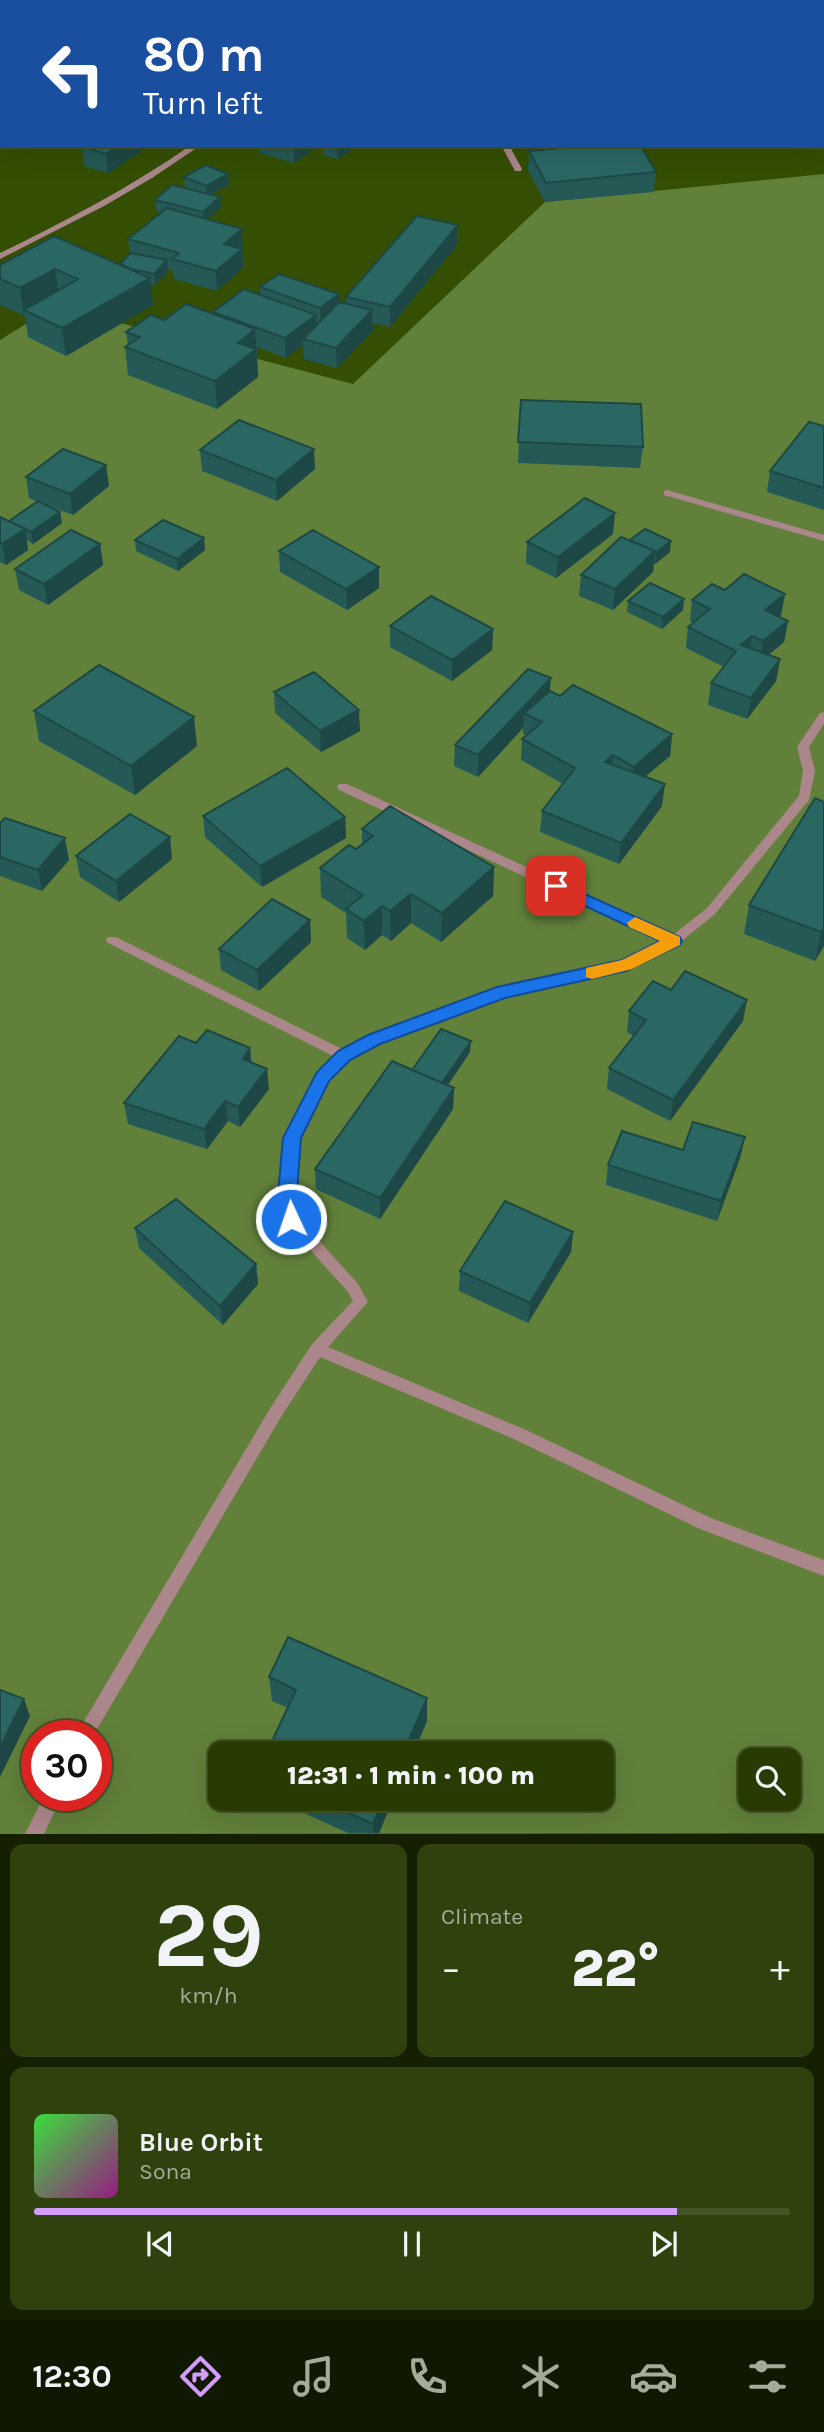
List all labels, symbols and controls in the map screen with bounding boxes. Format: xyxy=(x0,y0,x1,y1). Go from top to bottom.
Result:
text: 80 m xyxy=(143,26,265,83)
icon: left xyxy=(28,28,119,119)
text: Turn left xyxy=(143,85,263,122)
pin xyxy=(526,856,586,916)
icon: arrive xyxy=(537,867,575,905)
position arrow xyxy=(254,1182,328,1256)
speed limit sign: 30 xyxy=(21,1720,112,1811)
map controls xyxy=(738,1748,801,1811)
button: search xyxy=(738,1748,801,1811)
text: 12:31 · 1 min · 100 m xyxy=(287,1760,535,1791)
text: 29 xyxy=(153,1883,264,1989)
text: Climate xyxy=(441,1903,523,1930)
text: 22° xyxy=(571,1938,660,1999)
text: − xyxy=(441,1946,461,1991)
text: + xyxy=(770,1946,790,1991)
text: km/h xyxy=(179,1982,238,2009)
text: Blue Orbit xyxy=(139,2127,263,2158)
text: Sona xyxy=(139,2158,192,2185)
icon: previous xyxy=(141,2225,179,2263)
icon: pause xyxy=(393,2225,431,2263)
icon: next xyxy=(645,2225,683,2263)
icon: directions xyxy=(176,2352,225,2401)
icon: music xyxy=(289,2352,338,2401)
icon: phone xyxy=(403,2352,452,2401)
icon: climate xyxy=(516,2352,565,2401)
icon: car xyxy=(629,2352,678,2401)
icon: filters xyxy=(743,2352,792,2401)
text: 12:30 xyxy=(32,2358,112,2395)

